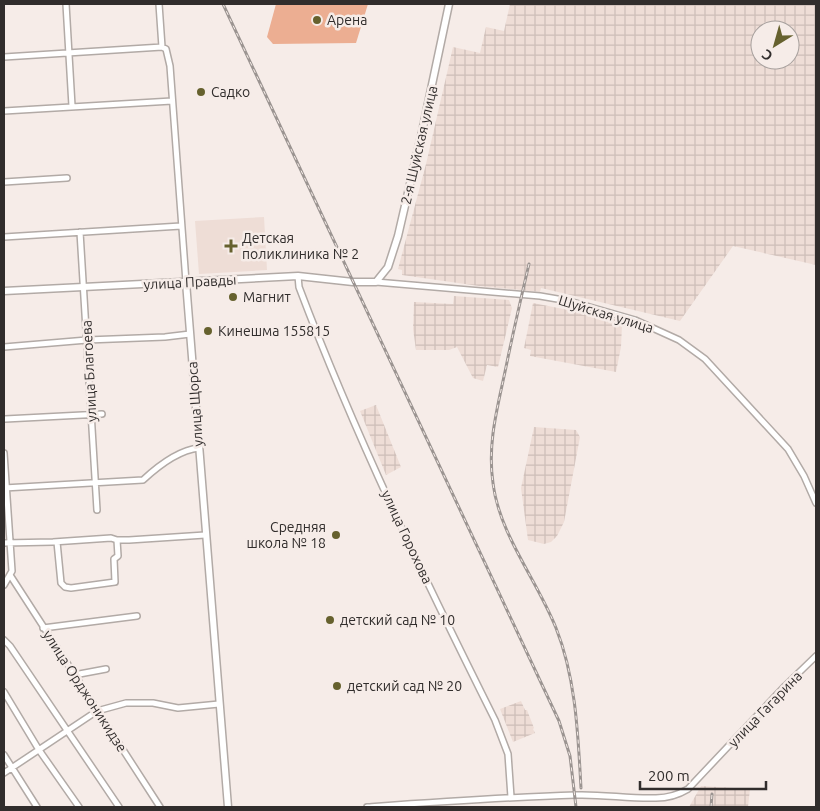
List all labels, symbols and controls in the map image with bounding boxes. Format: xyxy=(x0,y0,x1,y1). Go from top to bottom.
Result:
place label: Арена xyxy=(327,12,367,28)
marker: Арена xyxy=(311,14,323,26)
north arrow xyxy=(750,20,800,70)
text: С xyxy=(759,46,776,64)
place label: Садко xyxy=(211,84,250,100)
street label: 2-я Шуйская улица xyxy=(398,84,440,206)
marker: Садко xyxy=(195,86,207,98)
place label: Детская поликлиника № 2 xyxy=(242,230,359,262)
marker: Детская поликлиника № 2 xyxy=(224,239,238,253)
street label: улица Правды xyxy=(143,272,237,292)
place label: Магнит xyxy=(243,289,291,305)
marker: Магнит xyxy=(227,291,239,303)
street label: Шуйская улица xyxy=(557,292,655,336)
street label: улица Благоева xyxy=(78,320,100,422)
place label: Кинешма 155815 xyxy=(218,323,330,339)
marker: Кинешма 155815 xyxy=(202,325,214,337)
street label: улица Щорса xyxy=(184,361,206,447)
street label: улица Горохова xyxy=(378,488,436,586)
place label: Средняя школа № 18 xyxy=(247,519,326,551)
marker: Средняя школа № 18 xyxy=(330,529,342,541)
place label: детский сад № 10 xyxy=(340,612,455,628)
marker: детский сад № 10 xyxy=(324,614,336,626)
street label: улица Орджоникидзе xyxy=(40,627,130,755)
street label: улица Гагарина xyxy=(725,668,805,750)
place label: детский сад № 20 xyxy=(347,678,462,694)
marker: детский сад № 20 xyxy=(331,680,343,692)
scale bar xyxy=(640,758,766,790)
text: 200 m xyxy=(648,767,690,784)

